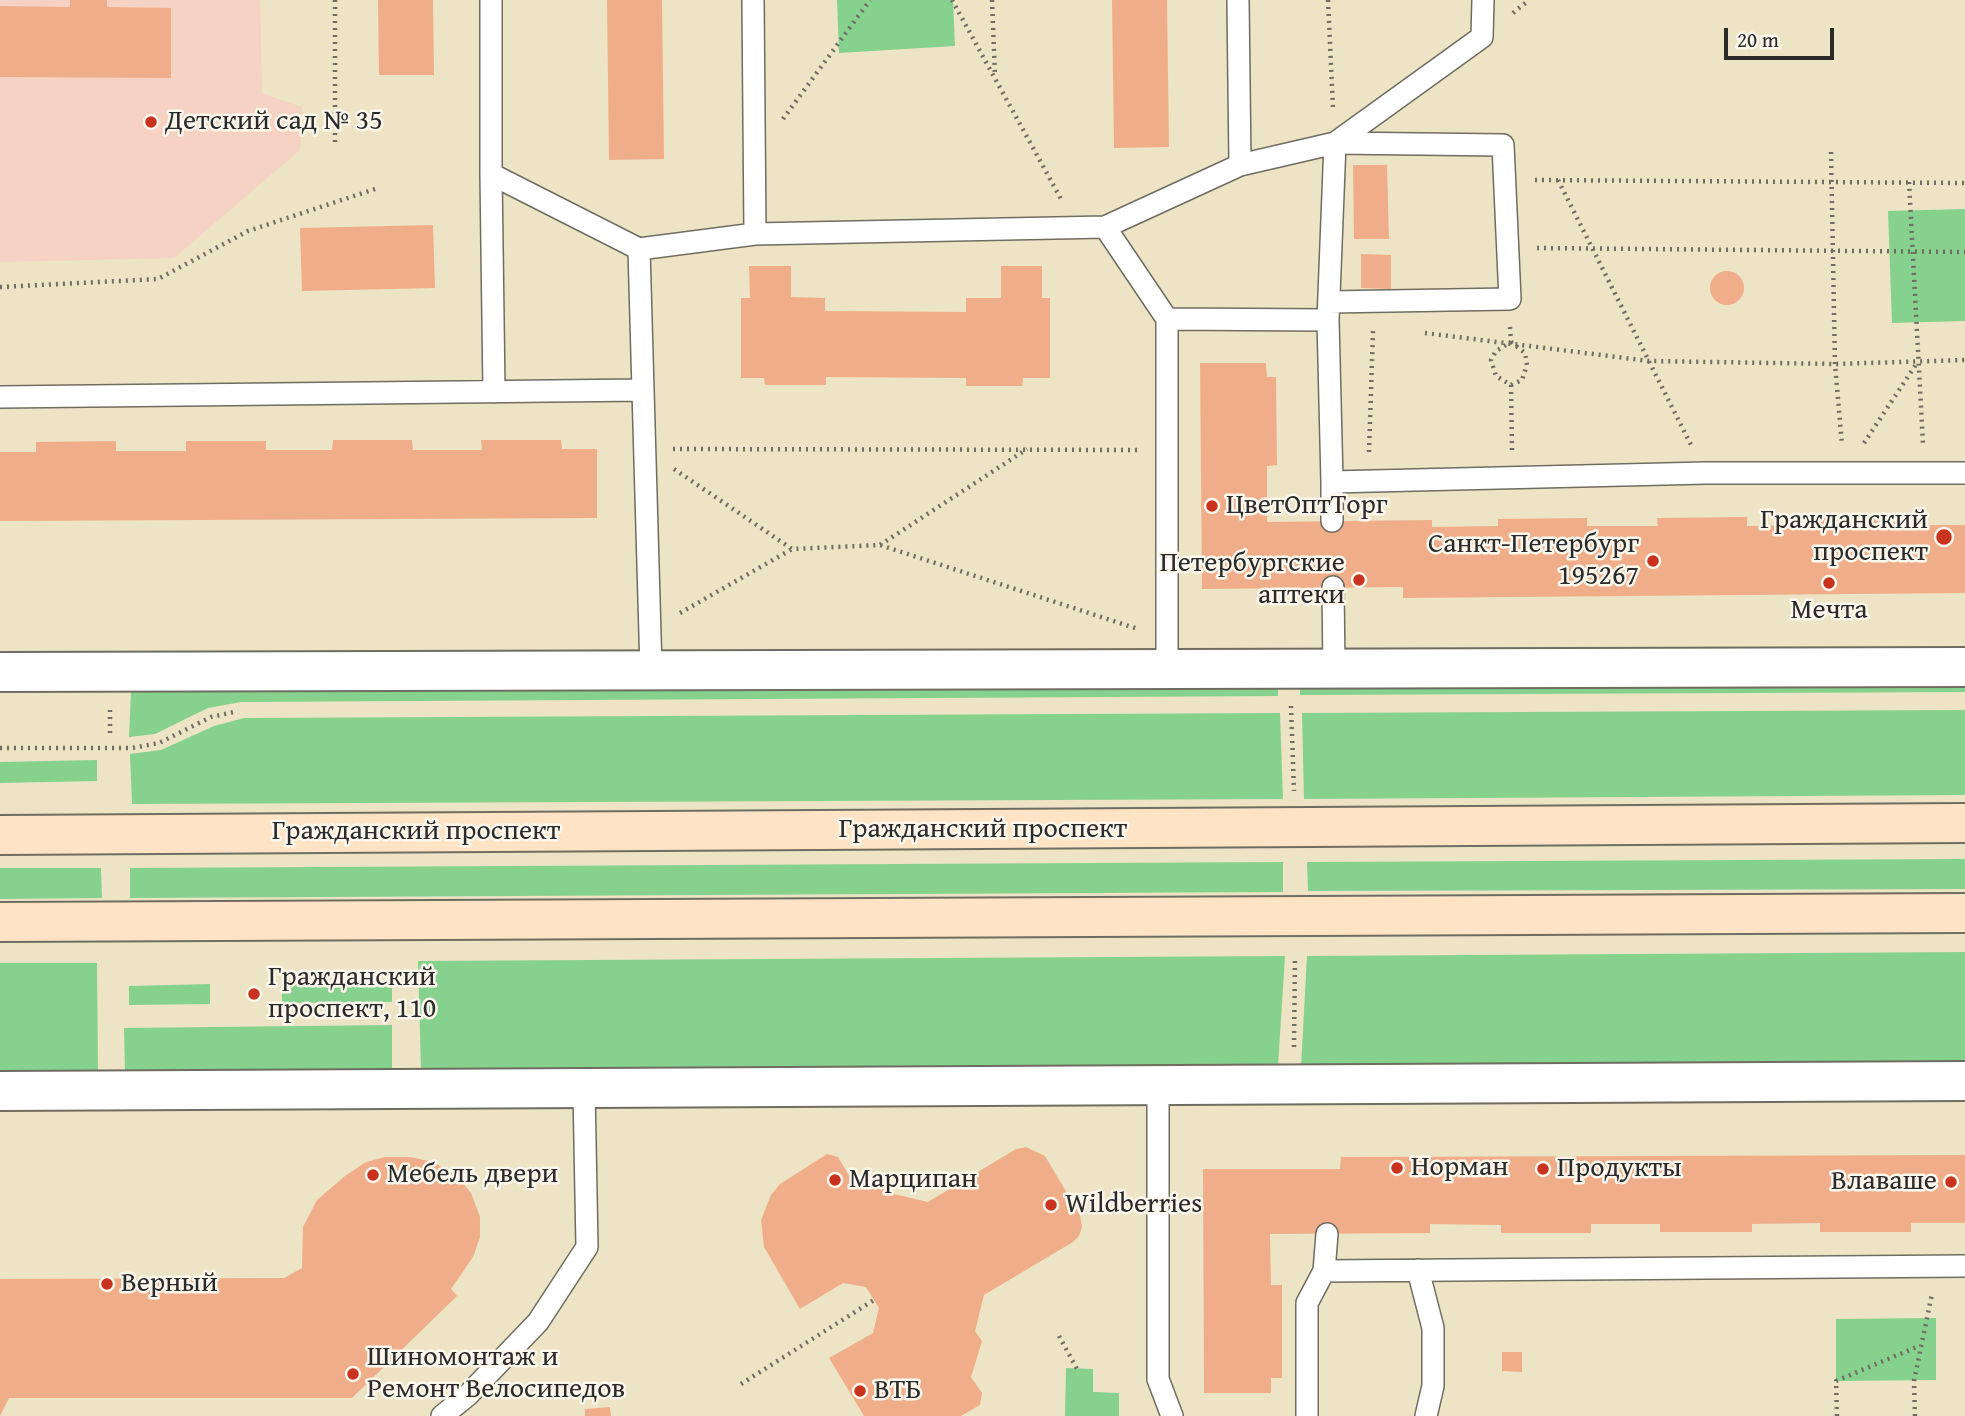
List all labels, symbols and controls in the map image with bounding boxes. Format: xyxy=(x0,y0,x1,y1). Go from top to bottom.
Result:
scale bar xyxy=(1727,14,1837,58)
text: 20 m xyxy=(1737,24,1779,55)
place label: Детский сад № 35 xyxy=(165,105,383,139)
marker: Детский сад № 35 xyxy=(143,114,159,130)
place label: ЦветОптТорг xyxy=(1226,489,1388,523)
marker: ЦветОптТорг xyxy=(1204,498,1220,514)
place label: Гражданский проспект xyxy=(1760,504,1928,570)
marker: Гражданский проспект xyxy=(1934,527,1954,547)
place label: Санкт-Петербург 195267 xyxy=(1428,528,1639,594)
place label: Петербургские аптеки xyxy=(1160,547,1345,613)
marker: Санкт-Петербург 195267 xyxy=(1645,553,1661,569)
marker: Петербургские аптеки xyxy=(1351,572,1367,588)
marker: Мечта xyxy=(1821,575,1837,591)
place label: Мечта xyxy=(1791,594,1867,628)
street label: Гражданский проспект xyxy=(839,813,1127,847)
street label: Гражданский проспект xyxy=(272,815,560,849)
place label: Гражданский проспект, 110 xyxy=(268,961,436,1027)
marker: Гражданский проспект, 110 xyxy=(246,986,262,1002)
place label: Норман xyxy=(1411,1151,1509,1185)
place label: Продукты xyxy=(1557,1152,1682,1186)
place label: Мебель двери xyxy=(387,1158,558,1192)
marker: Норман xyxy=(1389,1160,1405,1176)
marker: Продукты xyxy=(1535,1161,1551,1177)
place label: Марципан xyxy=(849,1163,977,1197)
place label: Влаваше xyxy=(1831,1165,1937,1199)
marker: Мебель двери xyxy=(365,1167,381,1183)
marker: Марципан xyxy=(827,1172,843,1188)
marker: Влаваше xyxy=(1943,1174,1959,1190)
place label: Wildberries xyxy=(1065,1188,1202,1222)
marker: Wildberries xyxy=(1043,1197,1059,1213)
place label: Верный xyxy=(121,1267,218,1301)
marker: Верный xyxy=(99,1276,115,1292)
place label: Шиномонтаж и Ремонт Велосипедов xyxy=(367,1341,625,1407)
marker: Шиномонтаж и Ремонт Велосипедов xyxy=(345,1366,361,1382)
place label: ВТБ xyxy=(874,1374,921,1408)
marker: ВТБ xyxy=(852,1383,868,1399)

